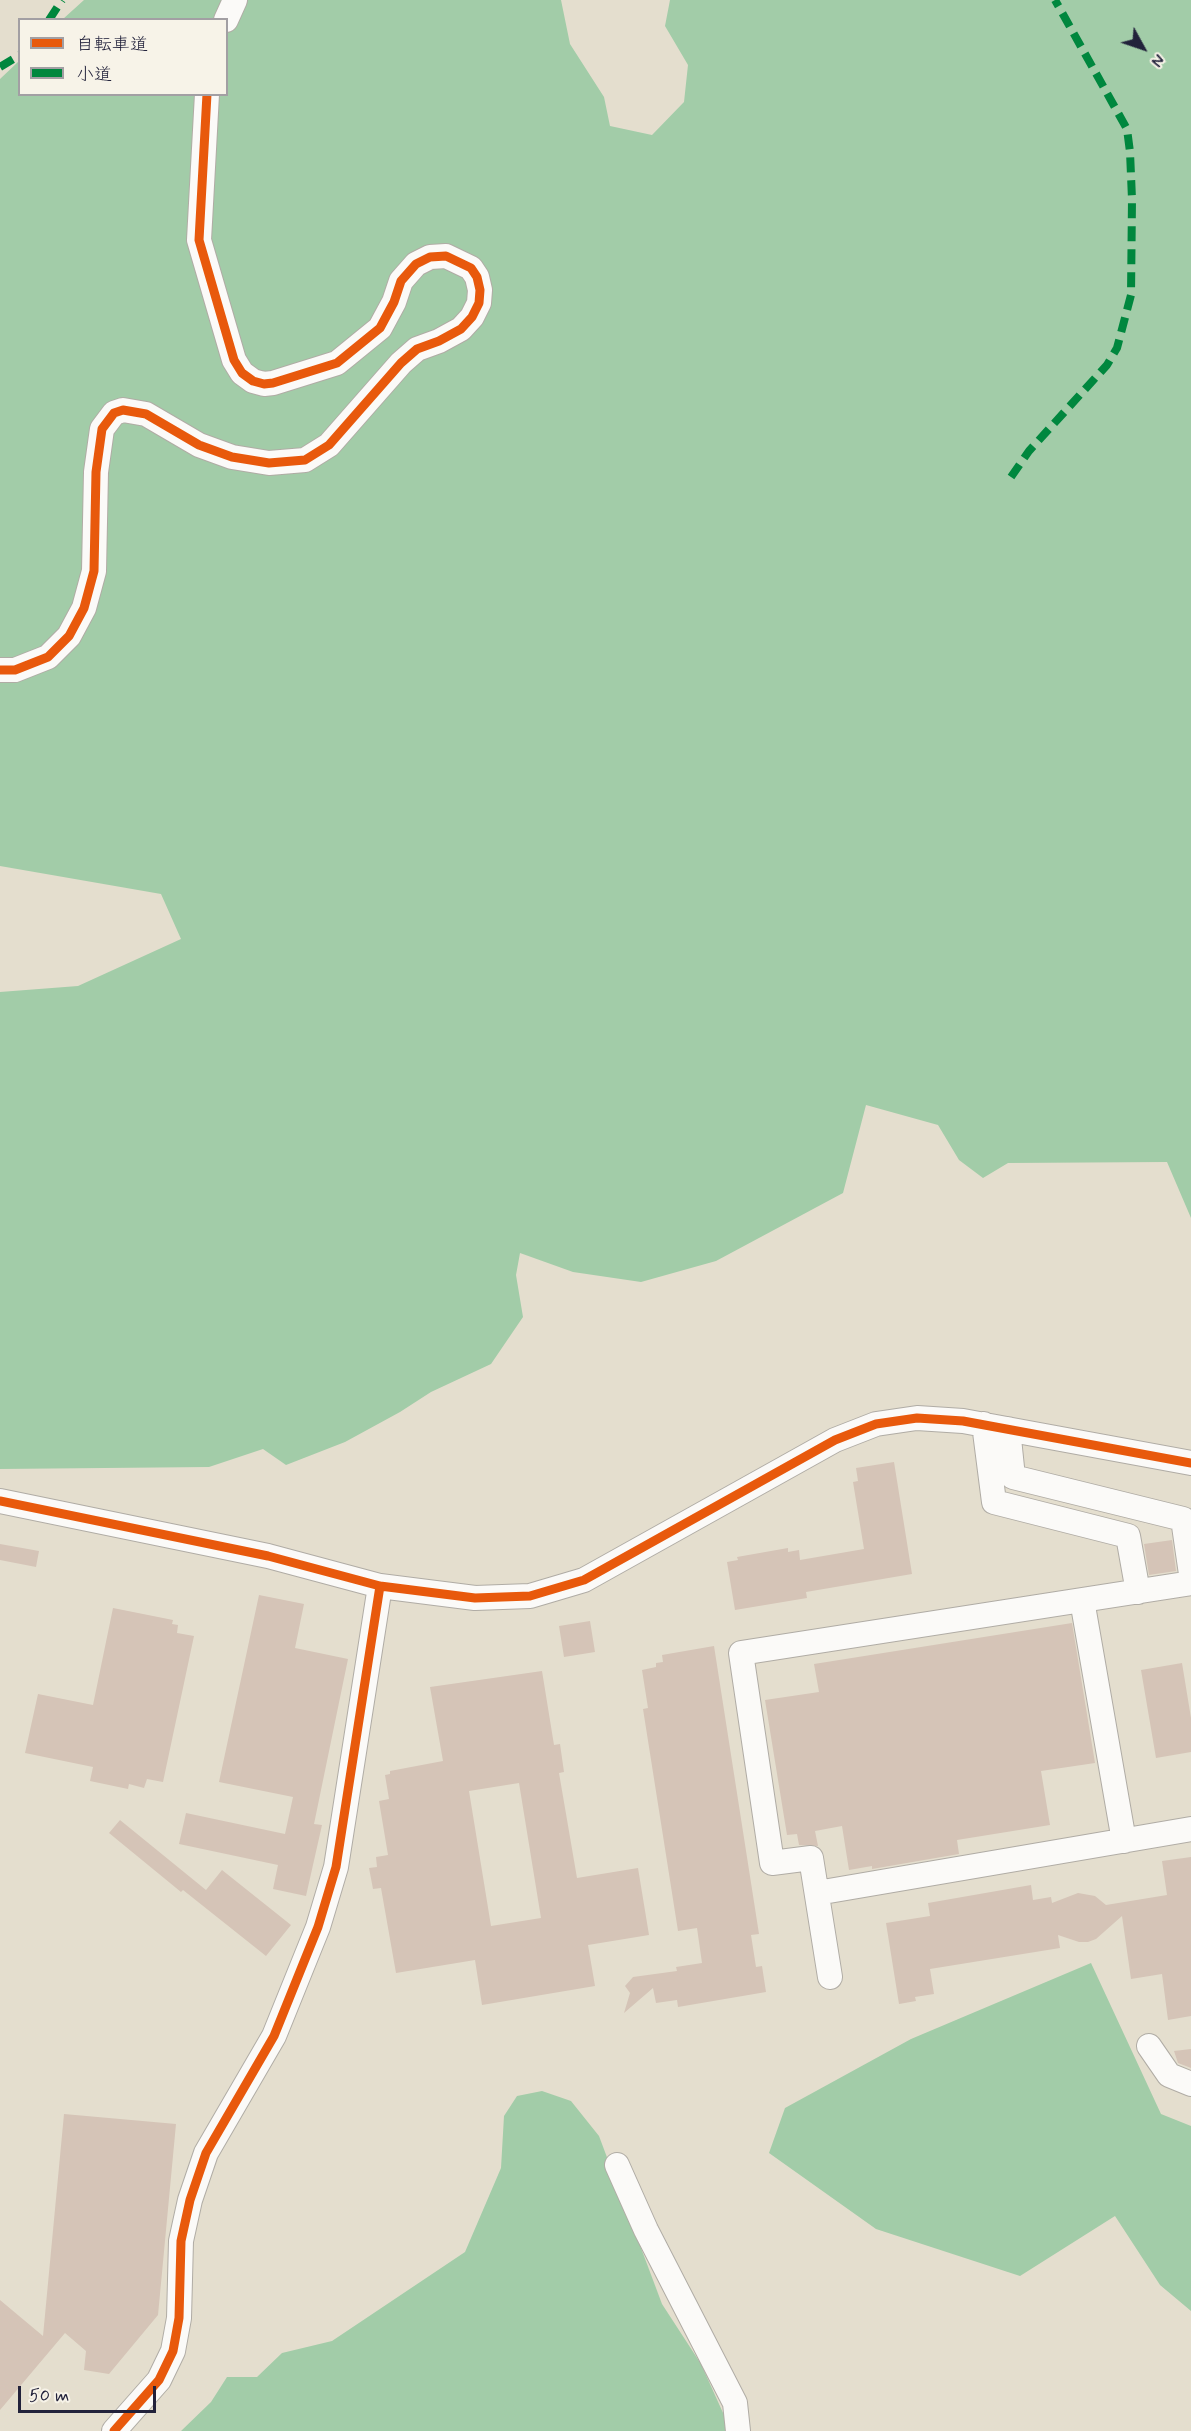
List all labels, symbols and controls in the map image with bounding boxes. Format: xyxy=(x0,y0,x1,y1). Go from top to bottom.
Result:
legend xyxy=(18,18,228,96)
north arrow xyxy=(1113,18,1173,78)
text: 自転車道 xyxy=(76,33,148,57)
text: N xyxy=(1146,49,1169,71)
text: 小道 xyxy=(76,63,112,87)
scale bar xyxy=(21,2374,159,2412)
text: 50 m xyxy=(29,2384,69,2408)

